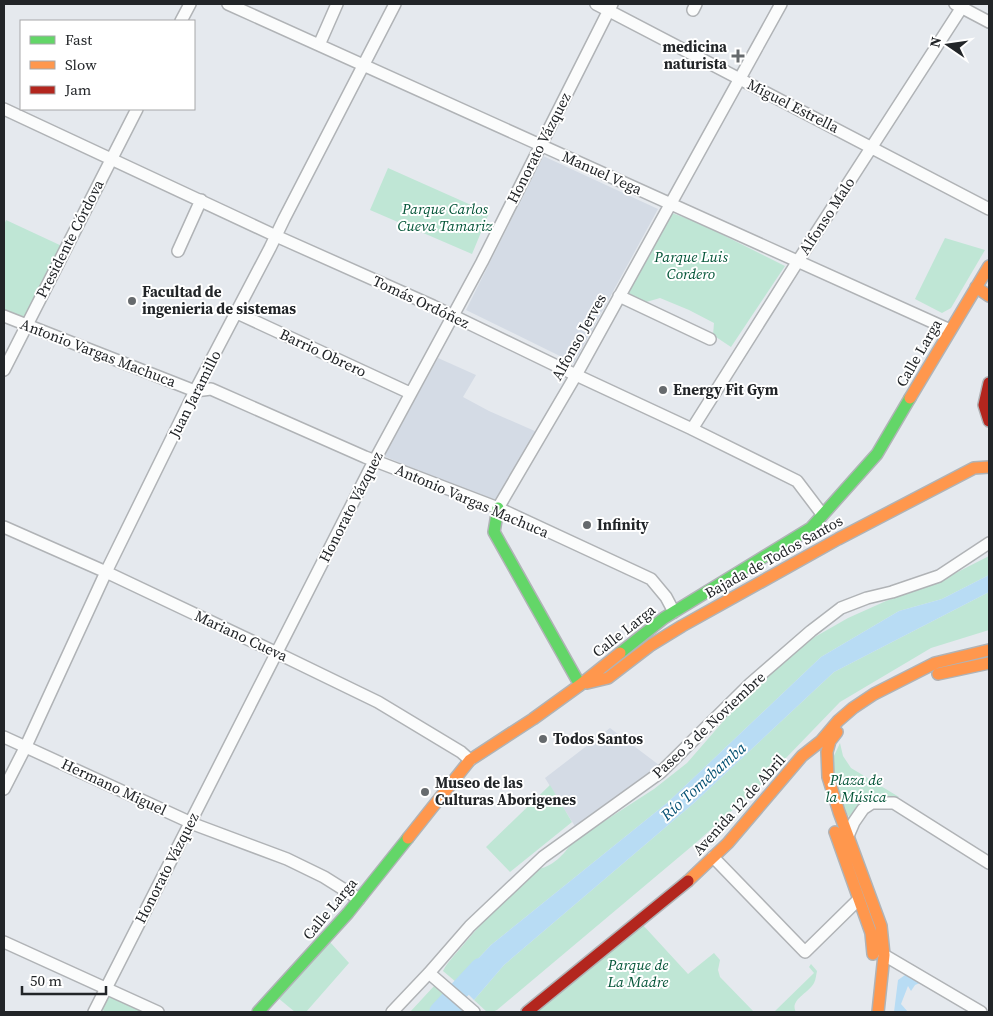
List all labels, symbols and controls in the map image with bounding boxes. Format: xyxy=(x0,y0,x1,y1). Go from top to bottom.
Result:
legend xyxy=(20,20,195,110)
north arrow xyxy=(923,20,973,70)
text: Fast xyxy=(65,29,92,50)
text: N xyxy=(924,35,946,49)
place label: medicina naturista xyxy=(662,36,728,74)
marker: medicina naturista xyxy=(731,49,745,63)
text: Slow xyxy=(65,54,97,75)
street label: Miguel Estrella xyxy=(744,73,843,138)
text: Jam xyxy=(64,79,92,100)
street label: Honorato Vázquez xyxy=(502,89,576,207)
street label: Manuel Vega xyxy=(559,146,646,200)
street label: Alfonso Malo xyxy=(794,173,860,259)
street label: Presidente Córdova xyxy=(31,176,109,302)
park label: Parque Carlos Cueva Tamariz xyxy=(398,198,494,236)
park label: Parque Luis Cordero xyxy=(653,246,728,284)
street label: Tomás Ordóñez xyxy=(369,270,473,333)
place label: Facultad de ingenieria de sistemas xyxy=(142,281,296,319)
street label: Alfonso Jerves xyxy=(546,290,611,384)
marker: Facultad de ingenieria de sistemas xyxy=(126,295,138,307)
street label: Antonio Vargas Machuca xyxy=(17,313,179,392)
street label: Calle Larga xyxy=(891,315,947,390)
street label: Barrio Obrero xyxy=(276,323,370,382)
street label: Juan Jaramillo xyxy=(163,346,226,442)
place label: Energy Fit Gym xyxy=(673,379,779,400)
marker: Energy Fit Gym xyxy=(657,384,669,396)
street label: Honorato Vázquez xyxy=(314,448,388,566)
street label: Antonio Vargas Machuca xyxy=(392,459,553,543)
street label: Bajada de Todos Santos xyxy=(701,510,846,603)
place label: Infinity xyxy=(597,514,649,535)
marker: Infinity xyxy=(581,519,593,531)
street label: Calle Larga xyxy=(588,599,660,662)
street label: Mariano Cueva xyxy=(191,605,291,666)
street label: Paseo 3 de Noviembre xyxy=(647,666,770,783)
place label: Todos Santos xyxy=(553,728,643,749)
marker: Todos Santos xyxy=(537,733,549,745)
water label: Río Tomebamba xyxy=(655,736,751,826)
street label: Avenida 12 de Abril xyxy=(688,749,790,860)
street label: Hermano Miguel xyxy=(58,753,171,820)
park label: Plaza de la Música xyxy=(825,769,887,807)
place label: Museo de las Culturas Aborigenes xyxy=(435,772,576,810)
marker: Museo de las Culturas Aborigenes xyxy=(419,786,431,798)
street label: Honorato Vázquez xyxy=(130,809,204,927)
street label: Calle Larga xyxy=(297,873,362,944)
park label: Parque de La Madre xyxy=(607,954,668,992)
scale bar xyxy=(22,964,106,996)
text: 50 m xyxy=(30,970,62,991)

